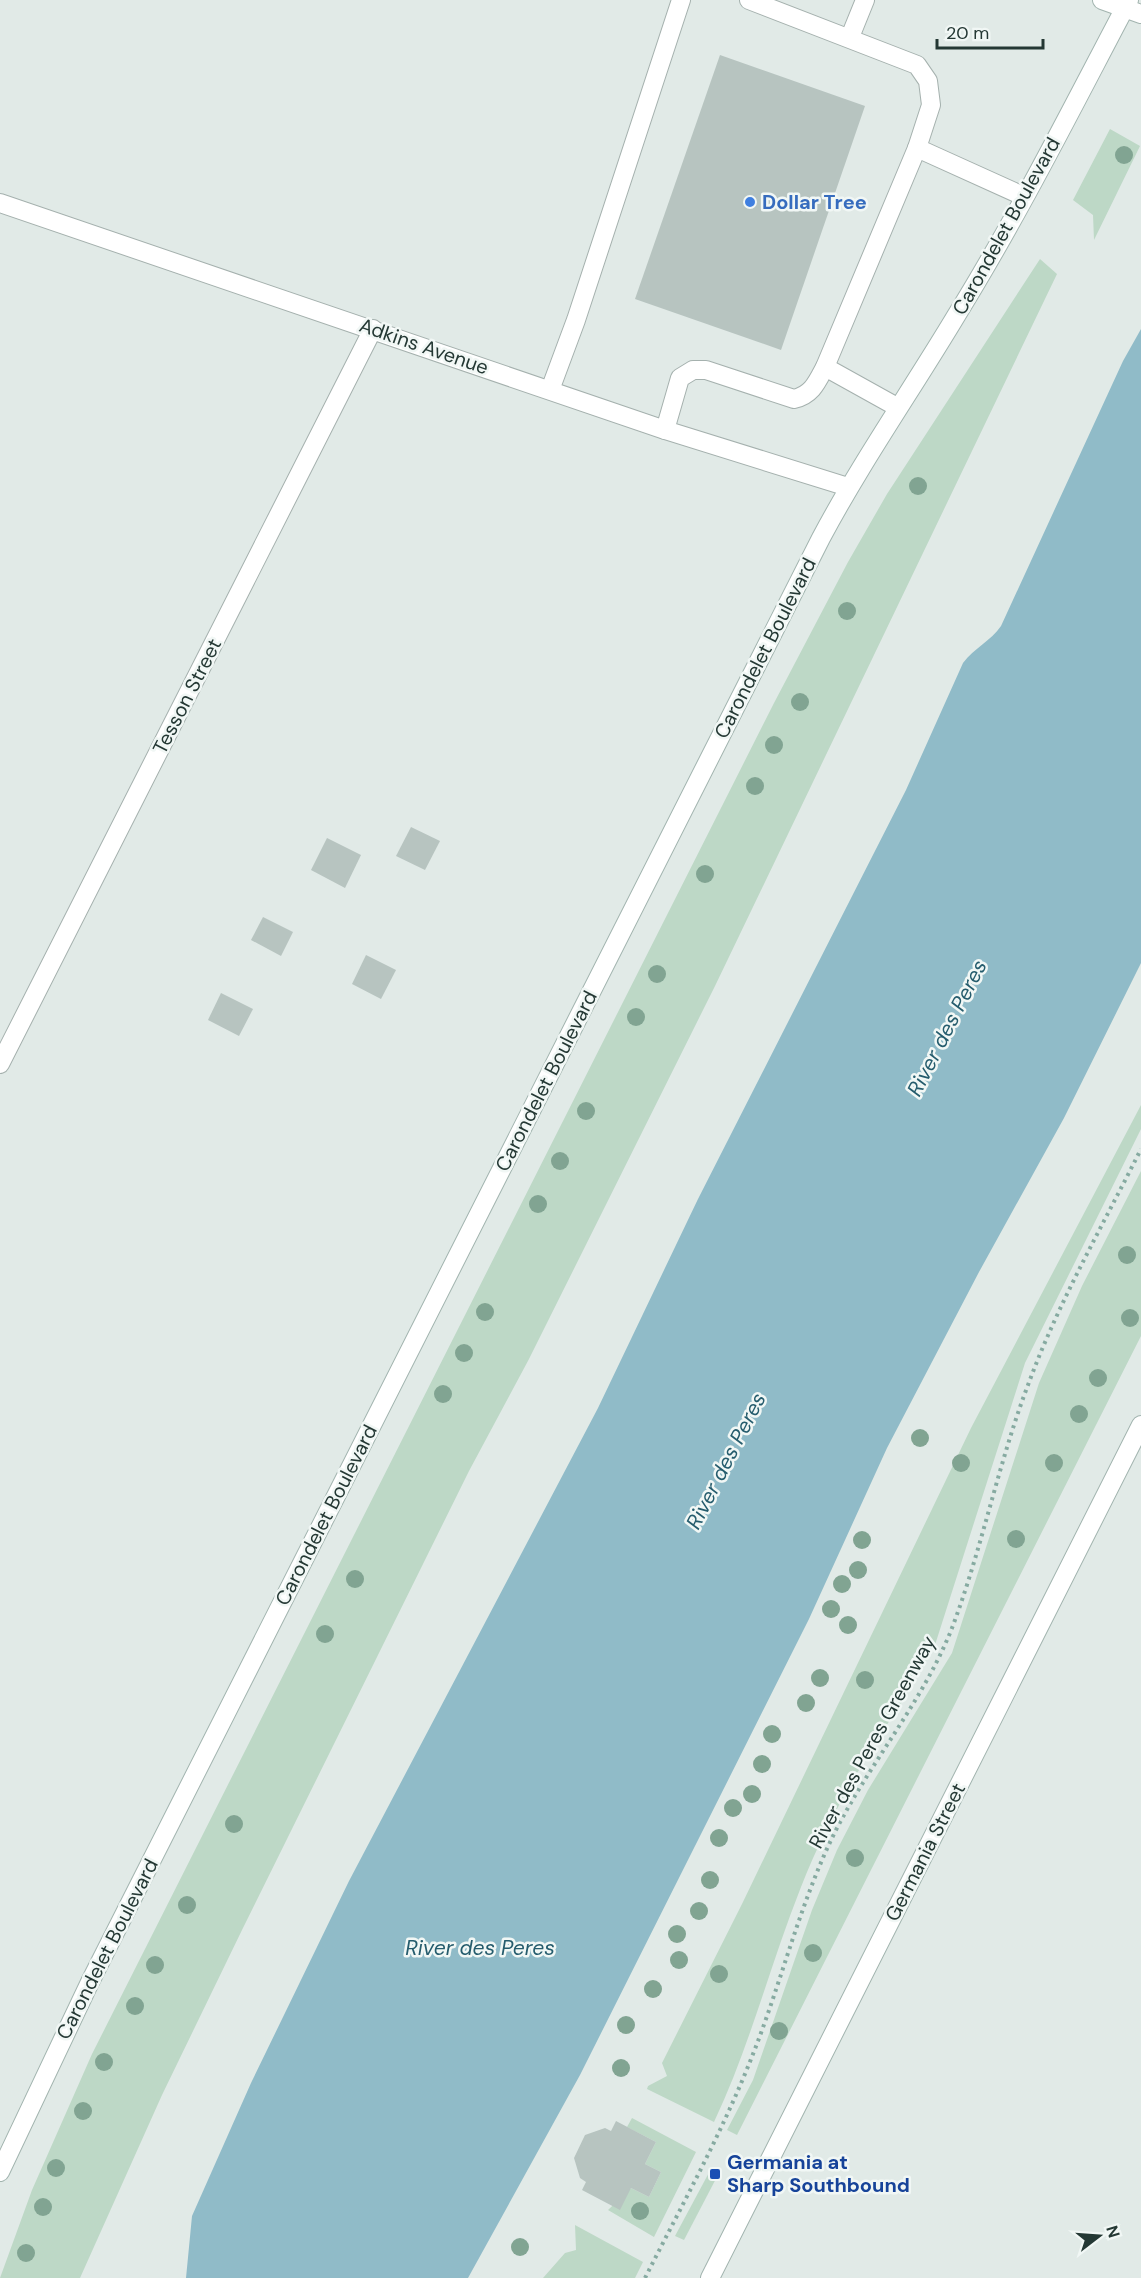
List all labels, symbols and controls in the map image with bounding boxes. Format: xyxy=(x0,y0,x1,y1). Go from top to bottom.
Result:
scale bar xyxy=(937,12,1044,50)
text: 20 m xyxy=(946,21,989,45)
street label: Carondelet Boulevard xyxy=(946,132,1066,320)
place label: Dollar Tree xyxy=(762,189,867,215)
marker: Dollar Tree xyxy=(743,195,757,209)
street label: Adkins Avenue xyxy=(356,312,492,380)
street label: Carondelet Boulevard xyxy=(708,553,822,743)
street label: Tesson Street xyxy=(147,634,227,758)
water label: River des Peres xyxy=(901,955,993,1101)
street label: Carondelet Boulevard xyxy=(489,986,603,1176)
water label: River des Peres xyxy=(680,1388,772,1534)
street label: Carondelet Boulevard xyxy=(269,1420,383,1610)
street label: River des Peres Greenway xyxy=(803,1631,941,1853)
street label: Germania Street xyxy=(879,1778,971,1926)
street label: Carondelet Boulevard xyxy=(50,1854,164,2044)
water label: River des Peres xyxy=(405,1934,555,1962)
place label: Germania at Sharp Southbound xyxy=(727,2149,910,2198)
marker: Germania at Sharp Southbound xyxy=(708,2167,722,2181)
north arrow xyxy=(1069,2206,1129,2266)
text: N xyxy=(1101,2223,1125,2240)

